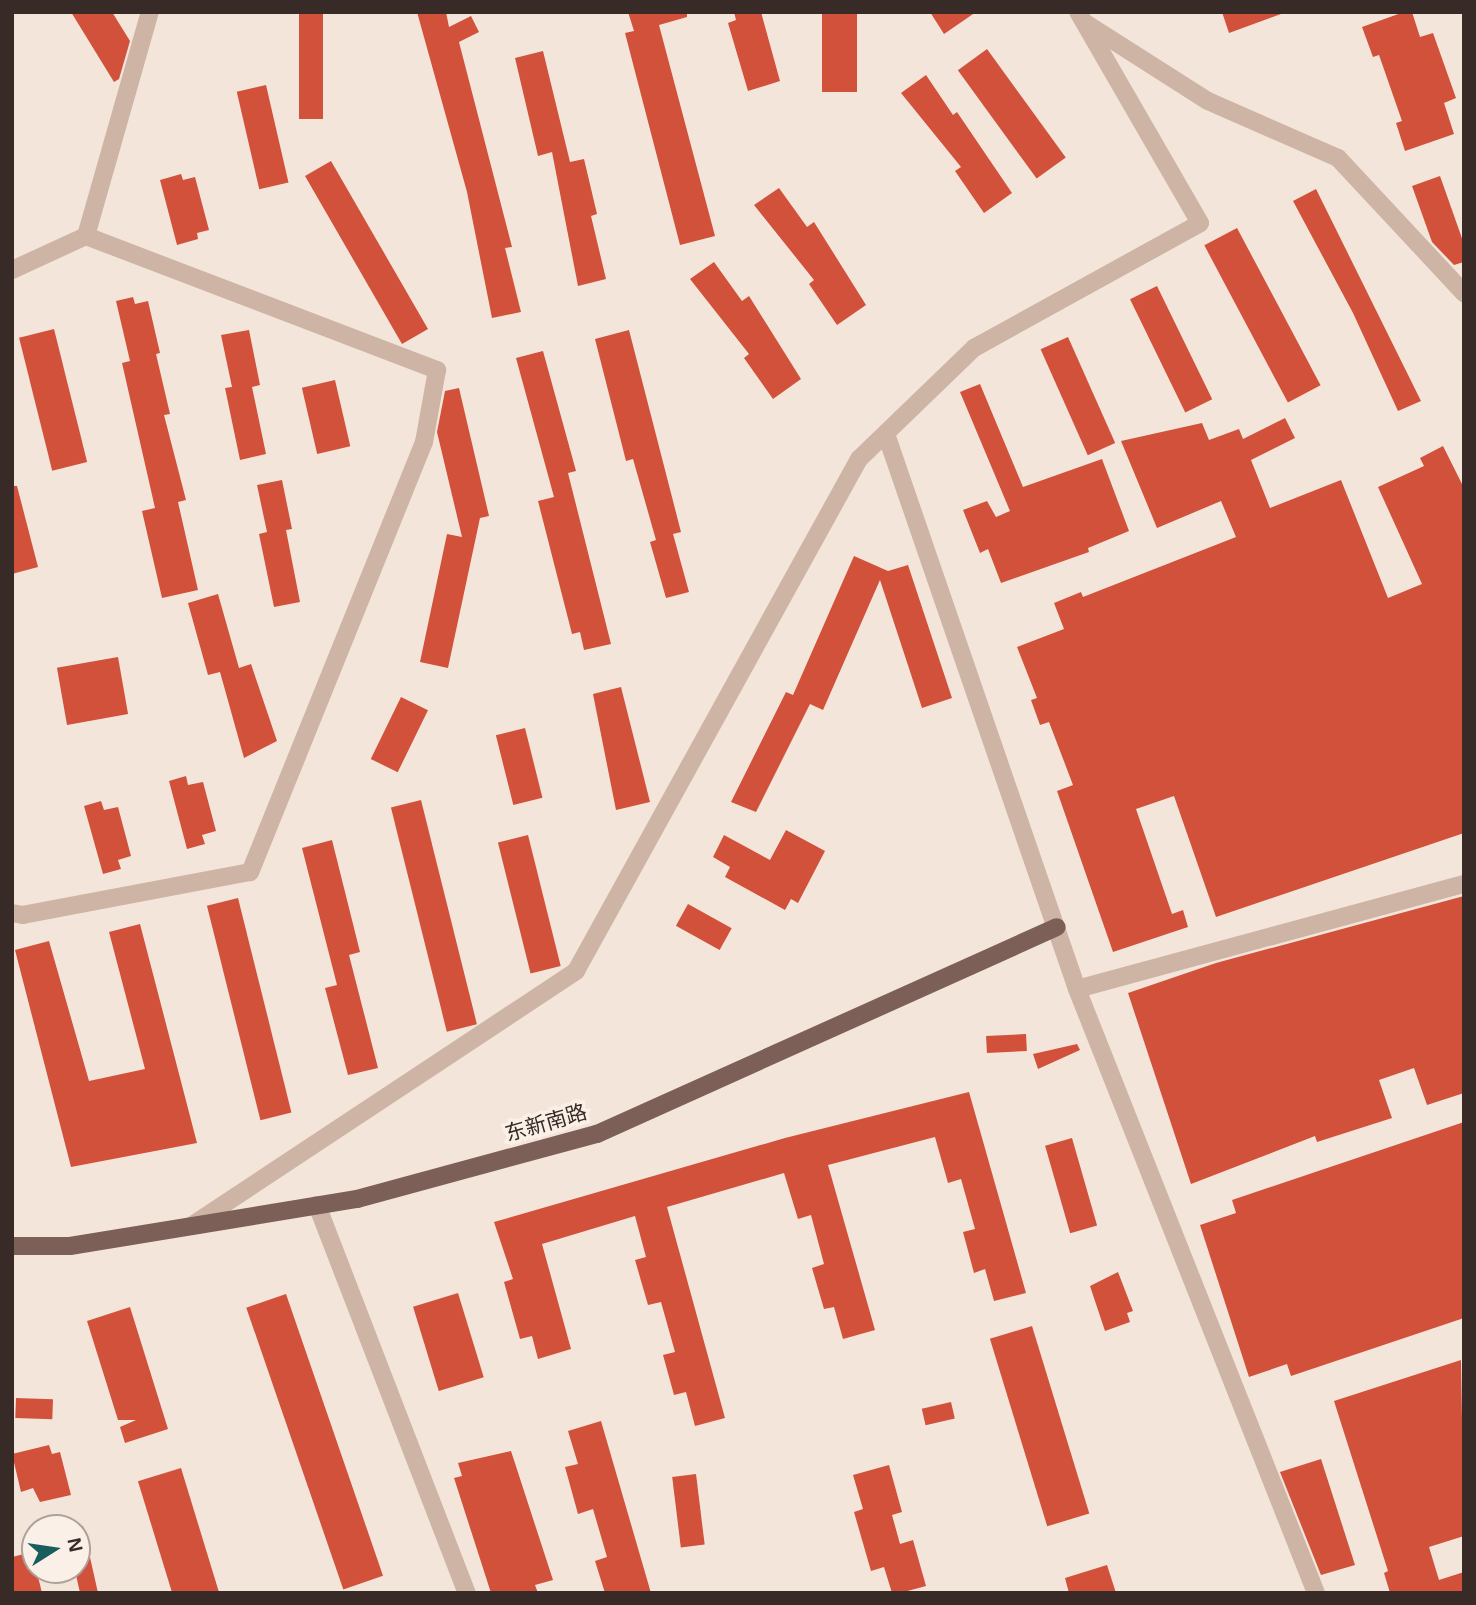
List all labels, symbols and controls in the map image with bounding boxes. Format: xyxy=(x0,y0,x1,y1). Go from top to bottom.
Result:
street label: 东新南路 xyxy=(502,1099,590,1147)
north arrow xyxy=(21,1514,91,1584)
text: N xyxy=(63,1536,87,1554)

